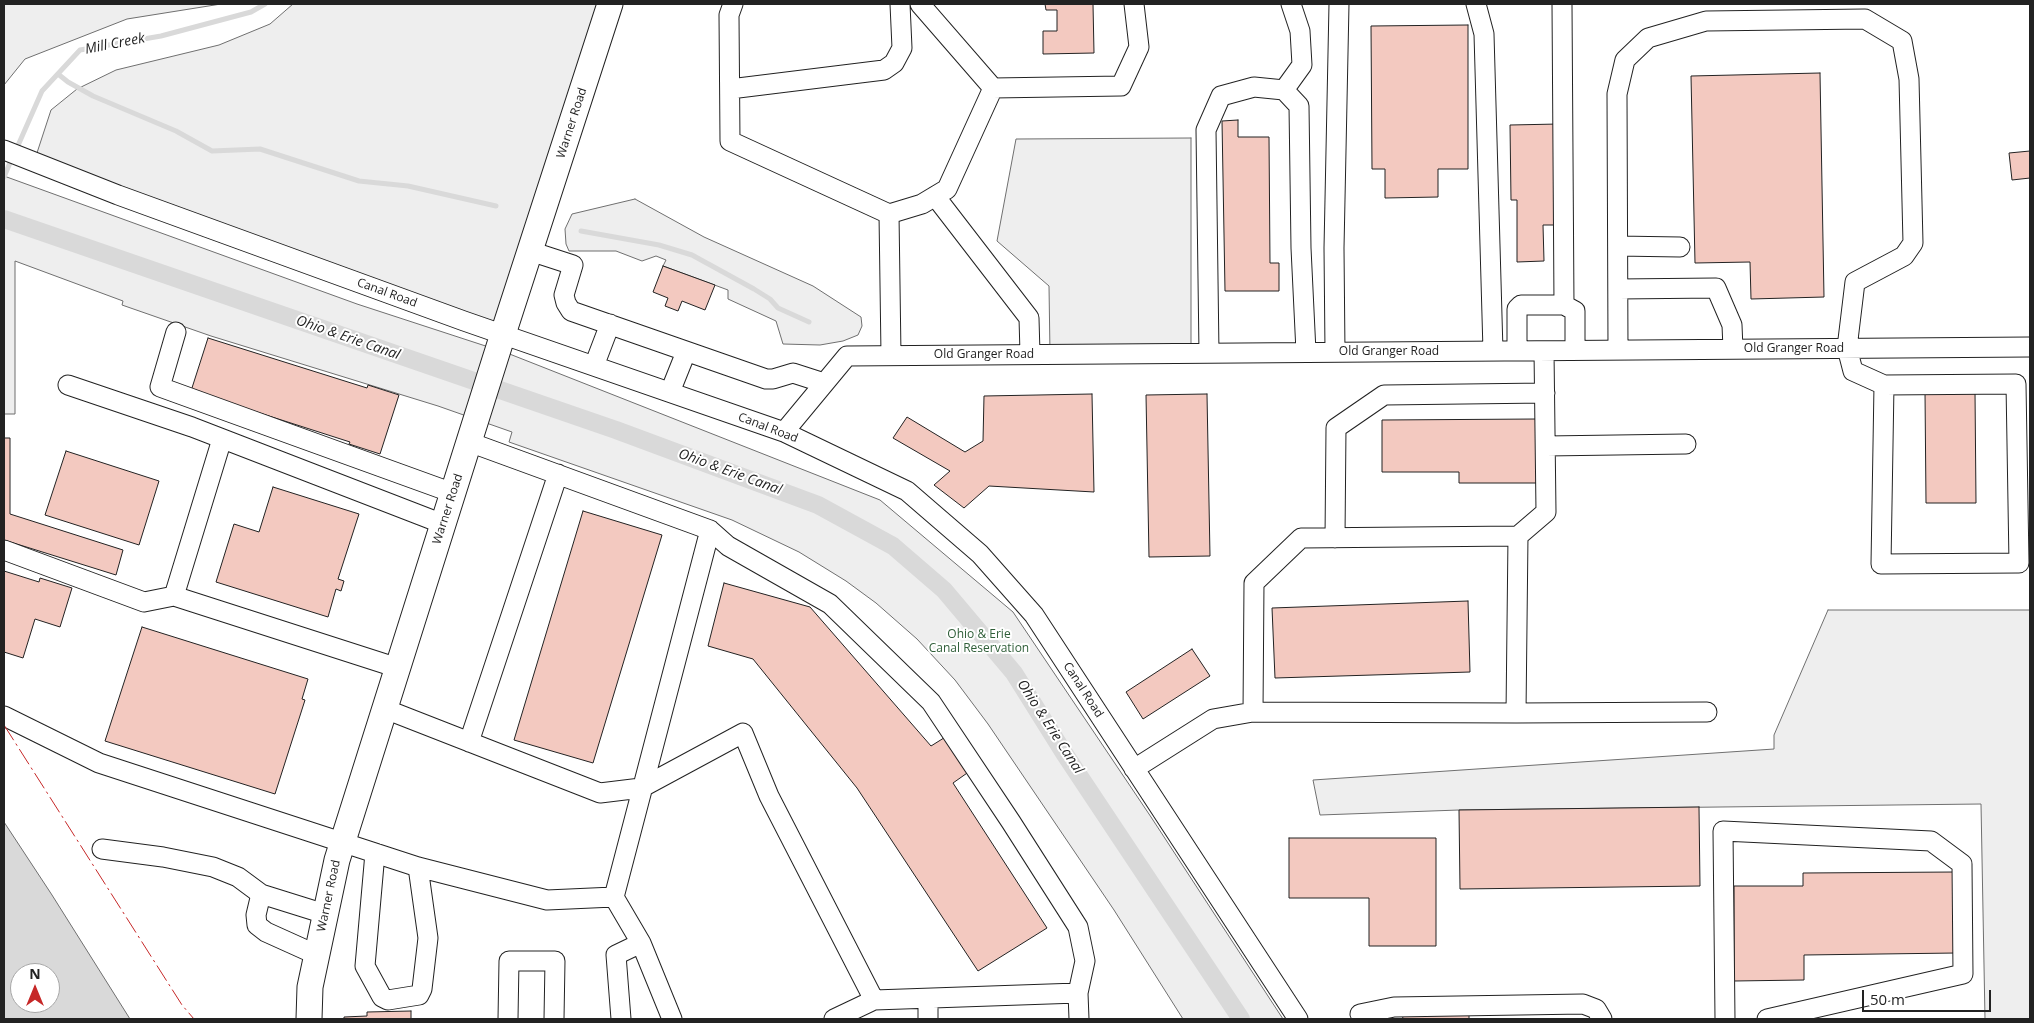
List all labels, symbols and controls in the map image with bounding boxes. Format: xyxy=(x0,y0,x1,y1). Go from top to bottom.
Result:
water label: Mill Creek xyxy=(84,30,146,58)
street label: Warner Road xyxy=(554,86,590,160)
street label: Canal Road xyxy=(355,275,419,311)
water label: Ohio & Erie Canal xyxy=(294,312,402,364)
street label: Old Granger Road xyxy=(1744,342,1844,356)
street label: Old Granger Road xyxy=(1339,345,1439,359)
street label: Old Granger Road xyxy=(934,348,1034,362)
street label: Canal Road xyxy=(736,410,800,446)
water label: Ohio & Erie Canal xyxy=(676,445,784,499)
street label: Warner Road xyxy=(430,472,466,546)
park label: Ohio & Erie Canal Reservation xyxy=(929,628,1029,656)
street label: Canal Road xyxy=(1060,660,1106,720)
water label: Ohio & Erie Canal xyxy=(1013,677,1087,777)
street label: Warner Road xyxy=(314,859,344,933)
north arrow xyxy=(10,963,60,1013)
text: N xyxy=(29,964,41,983)
scale bar xyxy=(1864,980,1993,1012)
text: 50 m xyxy=(1870,989,1905,1009)

